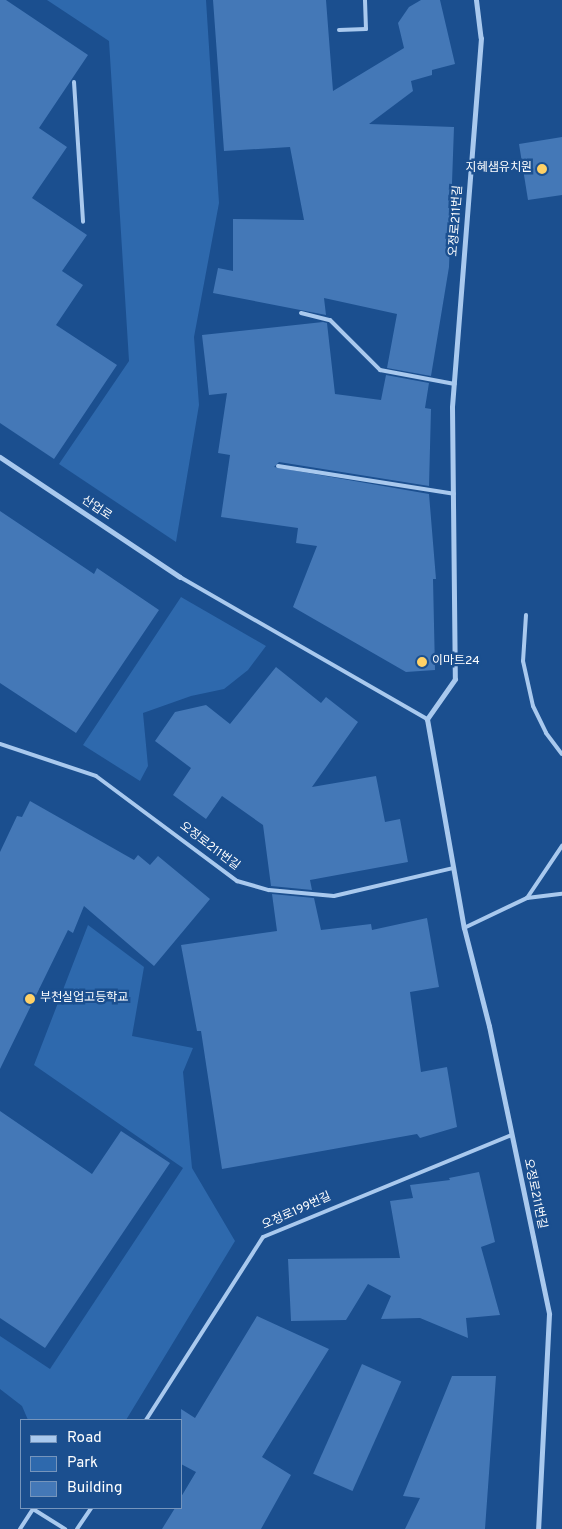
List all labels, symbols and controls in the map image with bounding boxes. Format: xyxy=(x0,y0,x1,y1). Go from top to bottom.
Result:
place label: 지혜샘유치원 xyxy=(466,162,532,176)
marker: 지혜샘유치원 xyxy=(536,163,548,175)
street label: 오정로211번길 xyxy=(447,185,467,257)
street label: 산업로 xyxy=(78,494,114,524)
place label: 이마트24 xyxy=(432,655,480,669)
marker: 이마트24 xyxy=(416,656,428,668)
street label: 오정로211번길 xyxy=(176,820,242,874)
place label: 부천실업고등학교 xyxy=(40,992,128,1006)
marker: 부천실업고등학교 xyxy=(24,993,36,1005)
street label: 오정로211번길 xyxy=(520,1158,548,1230)
street label: 오정로199번길 xyxy=(260,1190,334,1234)
legend xyxy=(20,1419,182,1509)
text: Road xyxy=(67,1429,102,1448)
text: Park xyxy=(67,1454,98,1473)
text: Building xyxy=(67,1479,122,1498)

